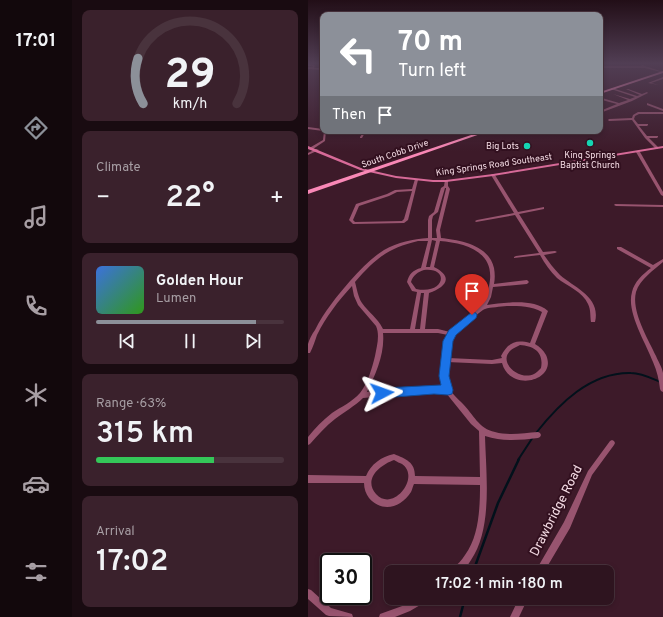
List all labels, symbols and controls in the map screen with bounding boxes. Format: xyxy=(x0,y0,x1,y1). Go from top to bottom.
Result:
text: 70 m xyxy=(398,25,463,61)
icon: left xyxy=(332,28,384,80)
text: 17:01 xyxy=(16,30,56,53)
text: 29 xyxy=(165,50,216,103)
text: Turn left xyxy=(398,60,466,83)
text: km/h xyxy=(173,94,207,112)
icon: arrive xyxy=(374,104,396,126)
text: Then xyxy=(332,106,366,125)
icon: directions xyxy=(22,114,50,142)
street label: South Cobb Drive xyxy=(360,137,430,171)
marker: King Springs Baptist Church xyxy=(585,138,595,148)
place label: Big Lots xyxy=(486,141,519,152)
marker: Big Lots xyxy=(522,141,532,151)
place label: King Springs Baptist Church xyxy=(560,150,620,171)
street label: King Springs Road Southeast xyxy=(435,151,553,179)
text: Climate xyxy=(96,160,141,176)
text: 22° xyxy=(165,180,215,217)
text: − xyxy=(96,185,110,212)
text: + xyxy=(270,185,284,212)
icon: music xyxy=(22,203,50,231)
text: Golden Hour xyxy=(156,272,243,291)
pin xyxy=(455,274,489,315)
icon: arrive xyxy=(461,280,483,302)
text: Lumen xyxy=(156,291,196,307)
icon: phone xyxy=(22,292,50,320)
icon: previous xyxy=(116,330,138,352)
icon: pause xyxy=(179,330,201,352)
icon: next xyxy=(242,330,264,352)
position arrow xyxy=(361,372,403,414)
icon: climate xyxy=(22,381,50,409)
text: Range · 63% xyxy=(96,396,166,412)
text: 315 km xyxy=(96,416,194,453)
street label: Drawbridge Road xyxy=(527,463,587,559)
icon: car xyxy=(22,470,50,498)
text: Arrival xyxy=(96,524,135,540)
text: 17:02 xyxy=(96,544,168,581)
speed limit sign: 30 xyxy=(320,553,372,605)
icon: filters xyxy=(22,558,50,586)
text: 17:02 · 1 min · 180 m xyxy=(435,575,563,594)

